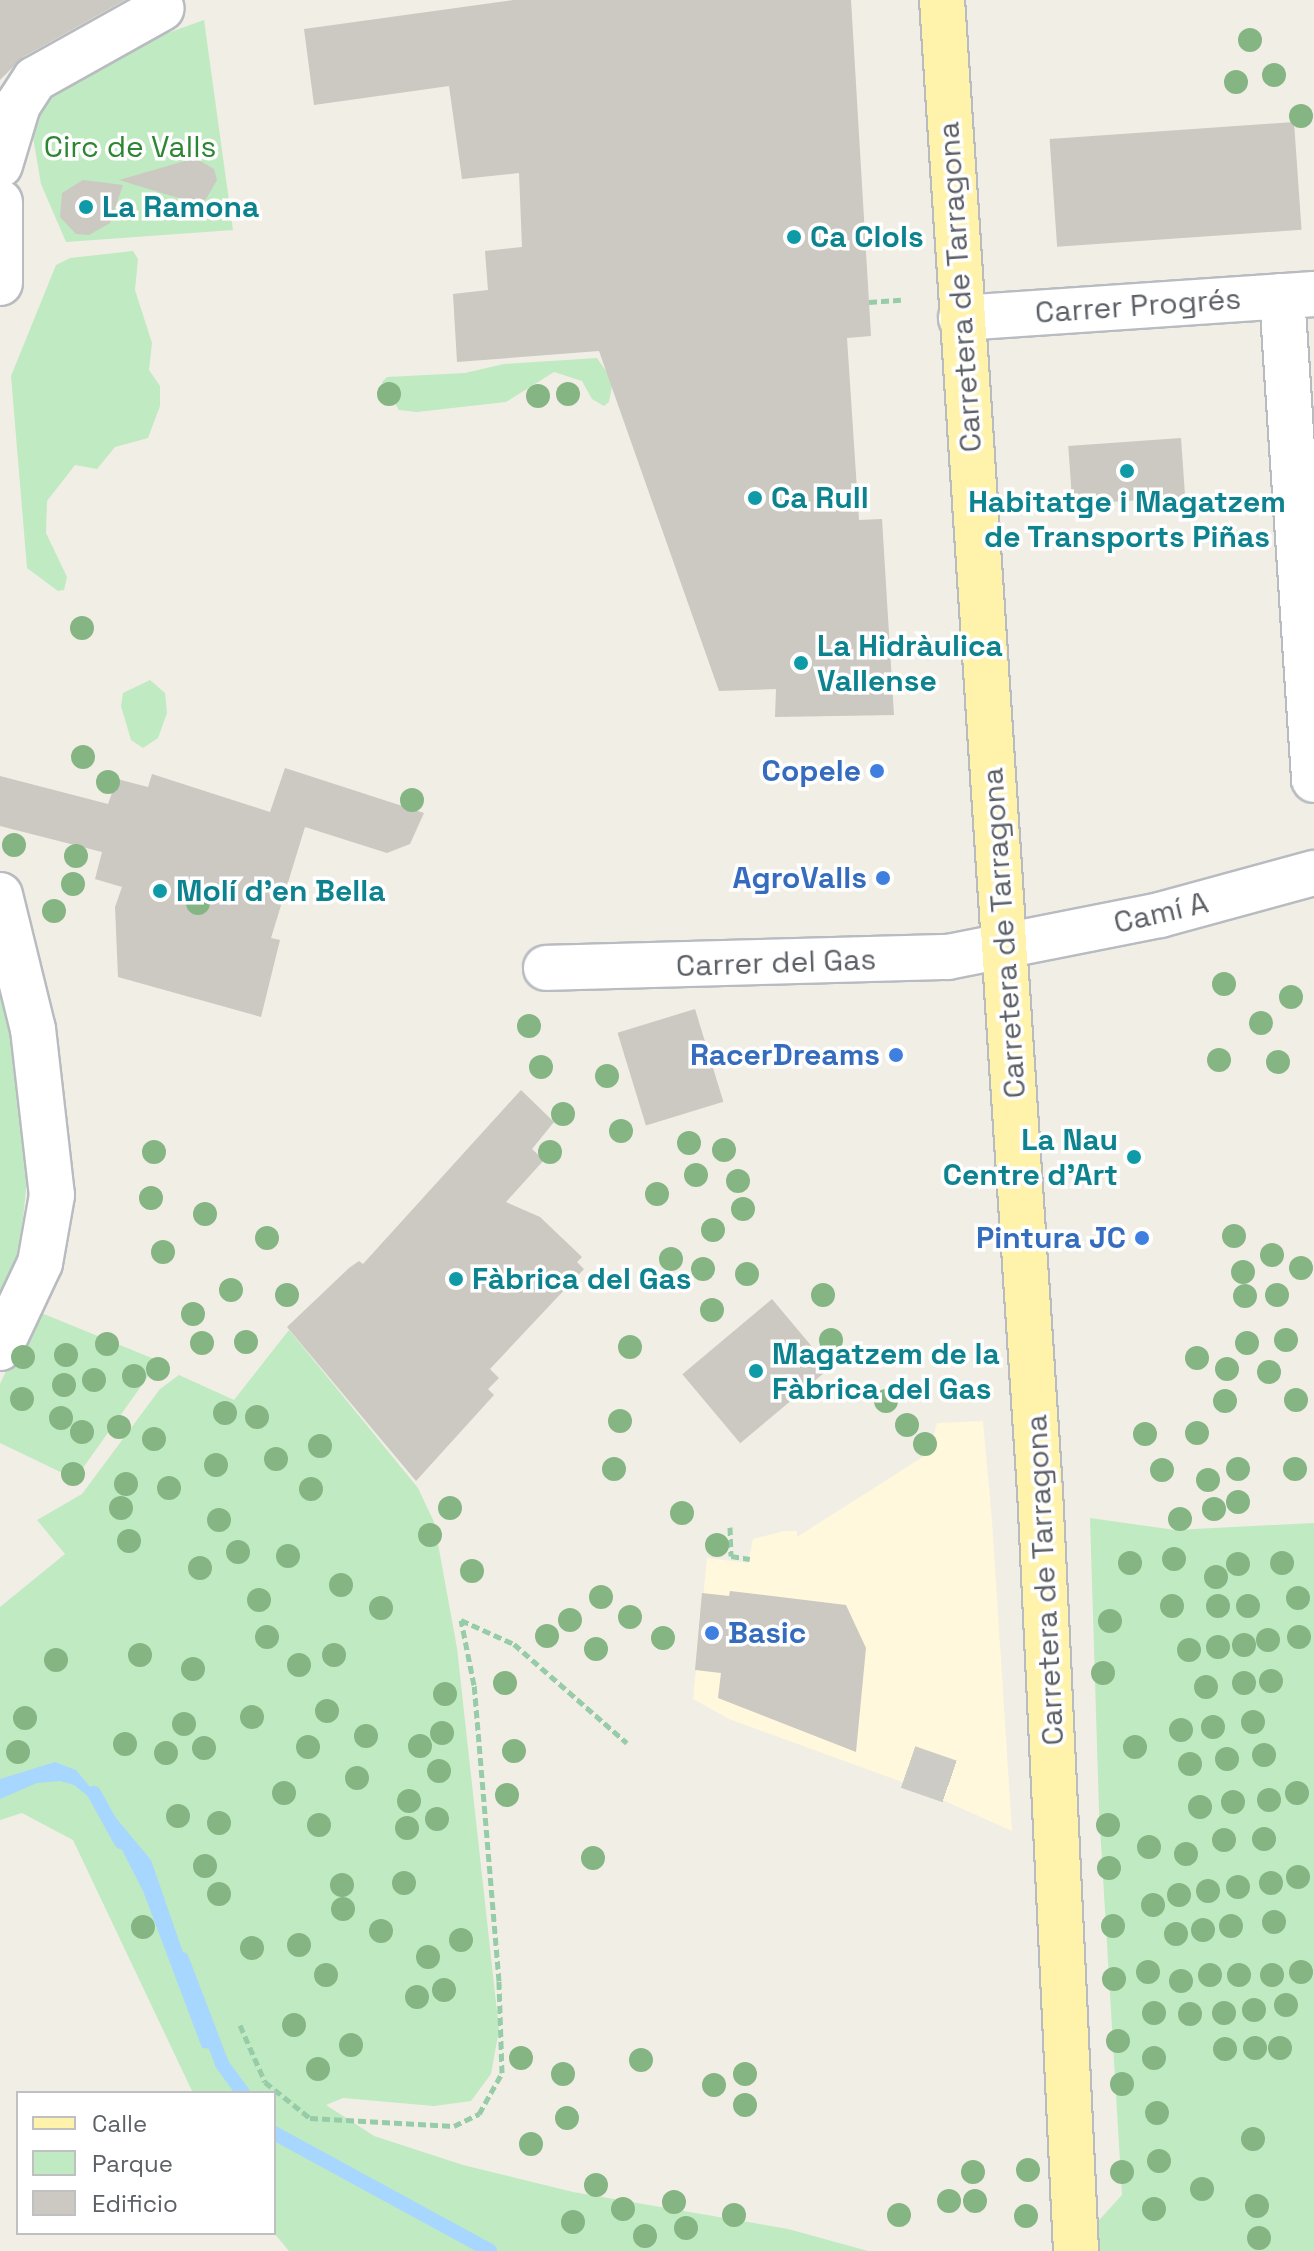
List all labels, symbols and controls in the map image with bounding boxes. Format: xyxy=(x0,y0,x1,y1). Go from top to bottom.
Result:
street label: Carretera de Tarragona xyxy=(930,120,990,454)
park label: Circ de Valls xyxy=(43,129,217,165)
place label: La Ramona xyxy=(102,189,259,225)
marker: La Ramona xyxy=(77,198,95,216)
place label: Ca Clols xyxy=(810,219,924,255)
marker: Ca Clols xyxy=(785,228,803,246)
street label: Carrer Progrés xyxy=(1034,281,1242,331)
marker: Habitatge i Magatzem de Transports Piñas xyxy=(1118,462,1136,480)
place label: Ca Rull xyxy=(771,480,869,516)
place label: Habitatge i Magatzem de Transports Piñas xyxy=(968,484,1286,554)
marker: Ca Rull xyxy=(746,489,764,507)
place label: La Hidràulica Vallense xyxy=(817,628,1003,698)
marker: La Hidràulica Vallense xyxy=(792,654,810,672)
place label: Copele xyxy=(762,753,861,789)
marker: Copele xyxy=(868,762,886,780)
street label: Carretera de Tarragona xyxy=(974,766,1034,1100)
place label: AgroValls xyxy=(732,860,867,896)
marker: AgroValls xyxy=(874,869,892,887)
place label: Molí d'en Bella xyxy=(176,873,386,909)
marker: Molí d'en Bella xyxy=(151,882,169,900)
street label: Camí A xyxy=(1110,885,1212,941)
street label: Carrer del Gas xyxy=(675,942,877,984)
place label: RacerDreams xyxy=(690,1037,880,1073)
marker: RacerDreams xyxy=(887,1046,905,1064)
place label: La Nau Centre d'Art xyxy=(943,1122,1118,1192)
marker: La Nau Centre d'Art xyxy=(1125,1148,1143,1166)
place label: Pintura JC xyxy=(976,1220,1126,1256)
marker: Pintura JC xyxy=(1133,1229,1151,1247)
place label: Fàbrica del Gas xyxy=(472,1261,692,1297)
marker: Fàbrica del Gas xyxy=(447,1270,465,1288)
place label: Magatzem de la Fàbrica del Gas xyxy=(772,1336,1000,1406)
marker: Magatzem de la Fàbrica del Gas xyxy=(747,1362,765,1380)
street label: Carretera de Tarragona xyxy=(1018,1413,1072,1747)
place label: Basic xyxy=(728,1615,806,1651)
marker: Basic xyxy=(703,1624,721,1642)
legend xyxy=(16,2091,276,2235)
text: Calle xyxy=(92,2108,147,2139)
text: Parque xyxy=(92,2148,173,2179)
text: Edificio xyxy=(92,2188,178,2219)

